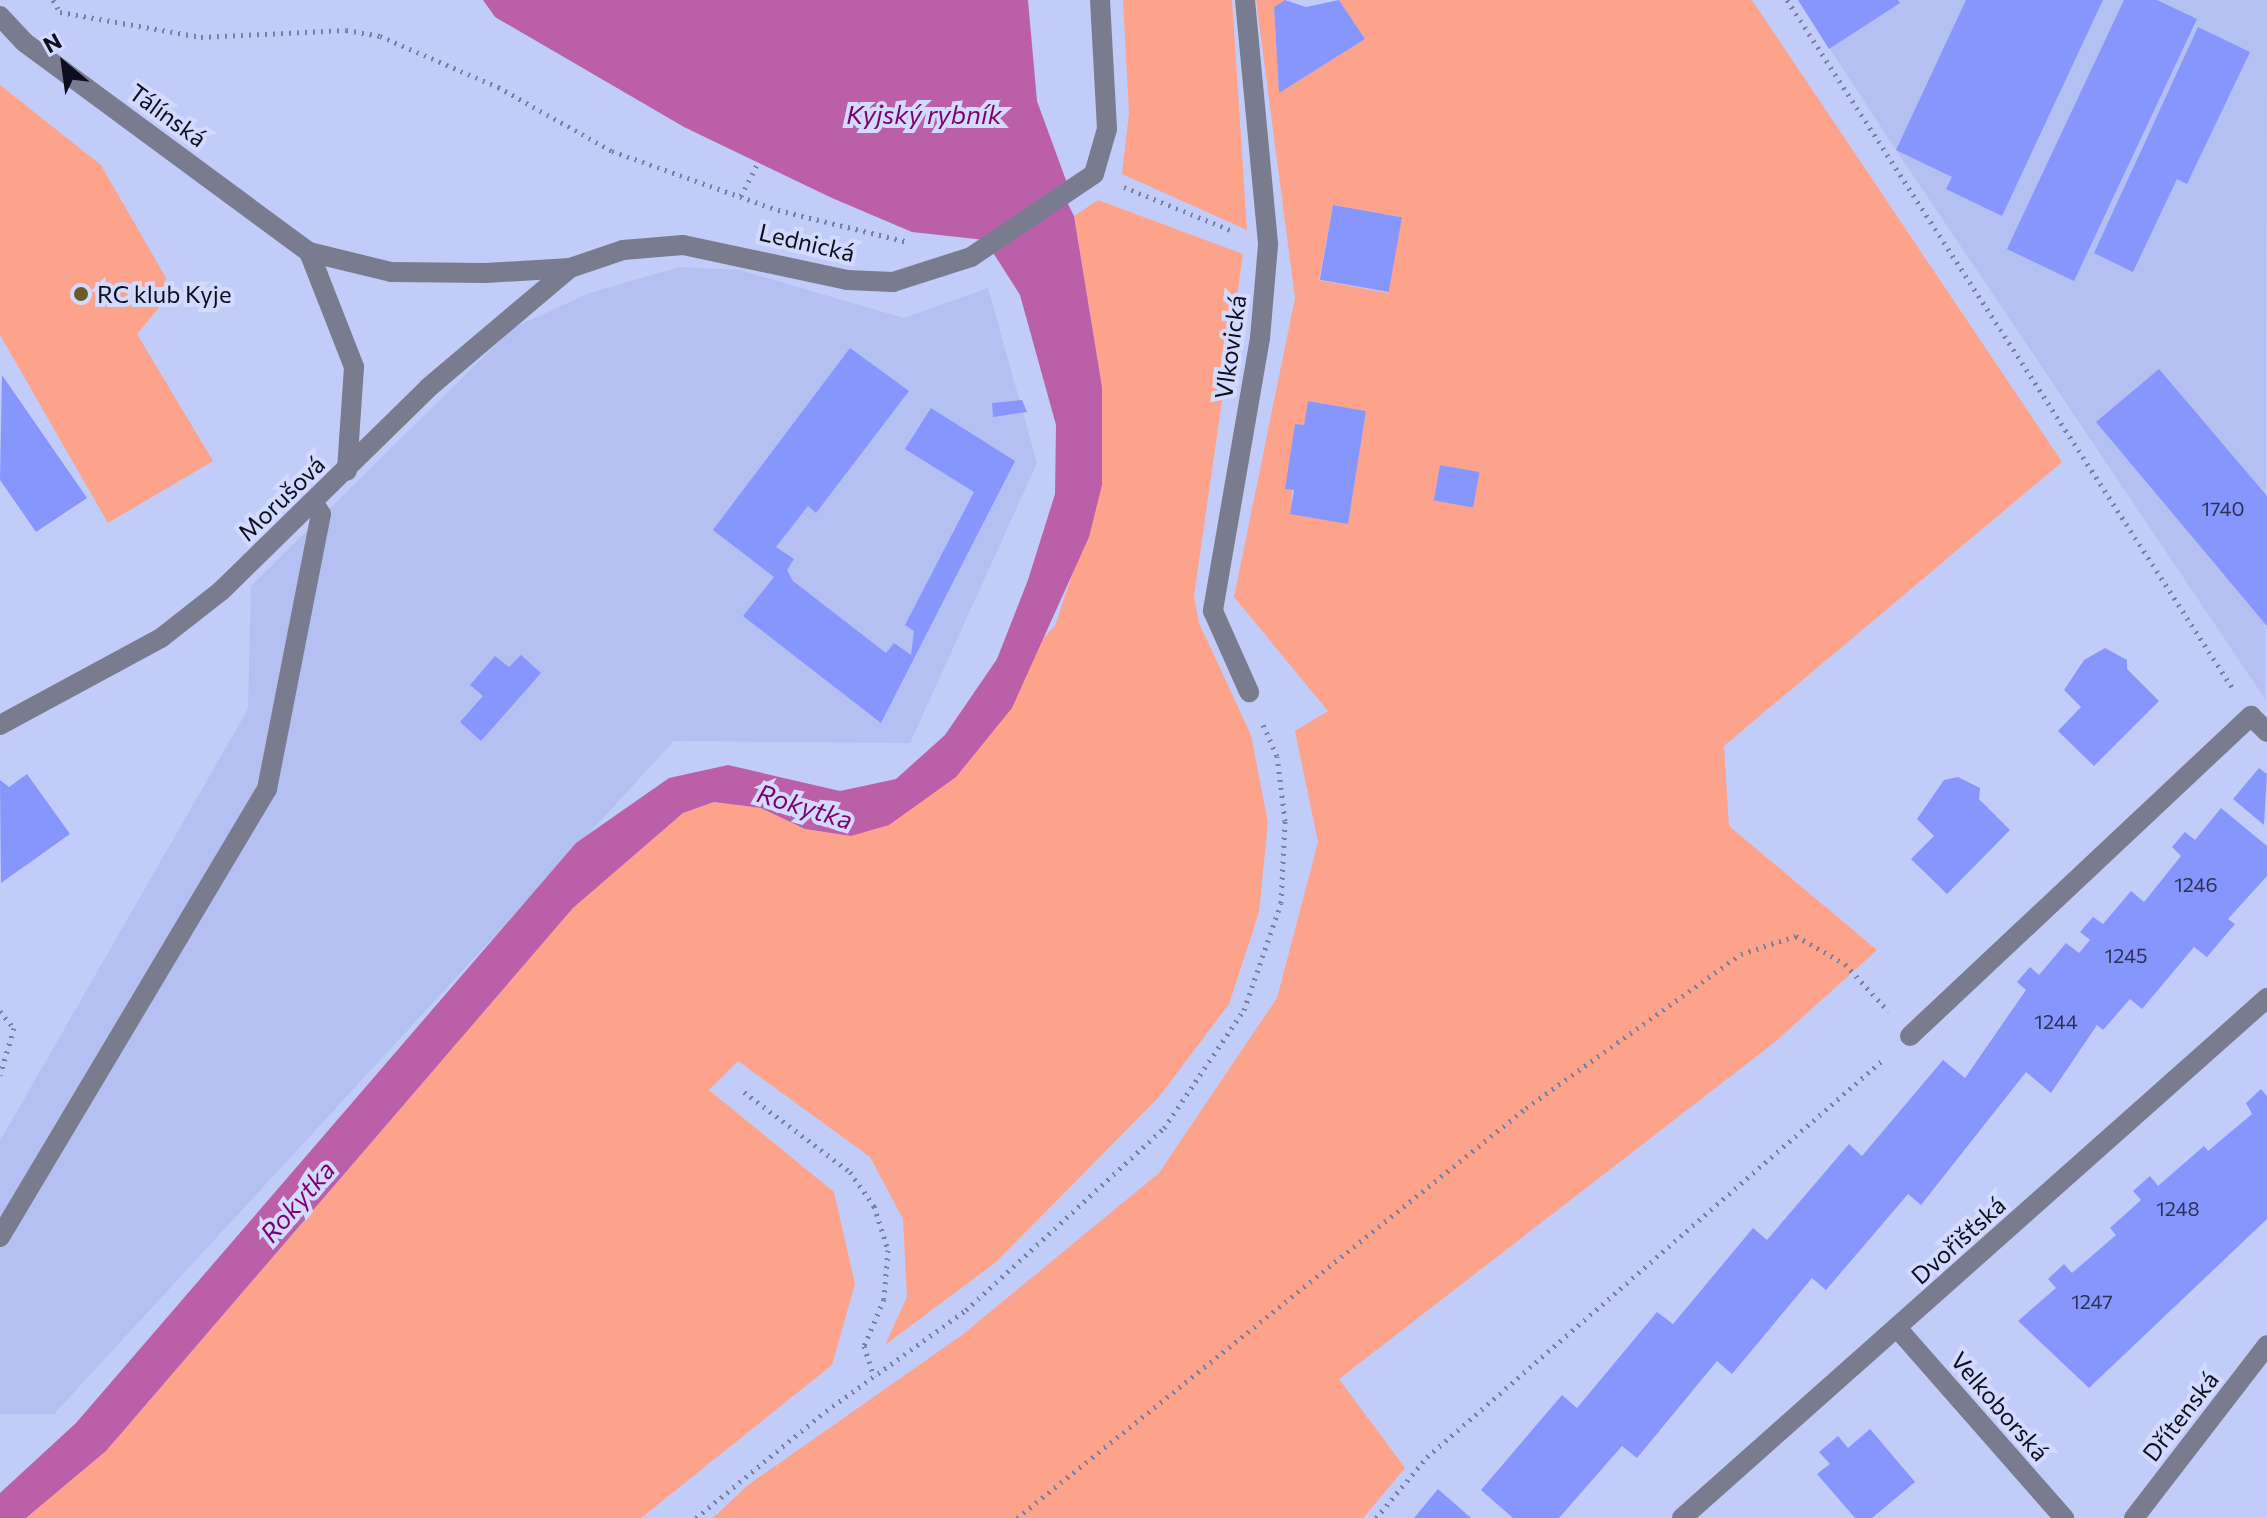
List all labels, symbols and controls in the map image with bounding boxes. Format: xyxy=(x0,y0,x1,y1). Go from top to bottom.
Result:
north arrow xyxy=(24,24,104,104)
text: N xyxy=(38,27,66,58)
street label: Tálínská xyxy=(124,77,212,153)
water label: Kyjský rybník xyxy=(846,98,1002,130)
street label: Lednická xyxy=(756,217,858,267)
place label: RC klub Kyje xyxy=(97,280,232,308)
marker: RC klub Kyje xyxy=(72,285,90,303)
street label: Vlkovická xyxy=(1208,293,1252,401)
street label: Morušová xyxy=(232,450,330,546)
house number: 1740 xyxy=(2202,496,2244,520)
water label: Rokytka xyxy=(754,777,856,835)
house number: 1246 xyxy=(2174,872,2218,896)
house number: 1245 xyxy=(2105,943,2147,967)
house number: 1244 xyxy=(2034,1009,2078,1033)
water label: Rokytka xyxy=(253,1154,341,1248)
street label: Dvořišťská xyxy=(1905,1190,2011,1290)
house number: 1248 xyxy=(2156,1196,2200,1220)
house number: 1247 xyxy=(2071,1289,2113,1313)
street label: Velkoborská xyxy=(1945,1346,2055,1466)
street label: Dřítenská xyxy=(2136,1365,2224,1467)

